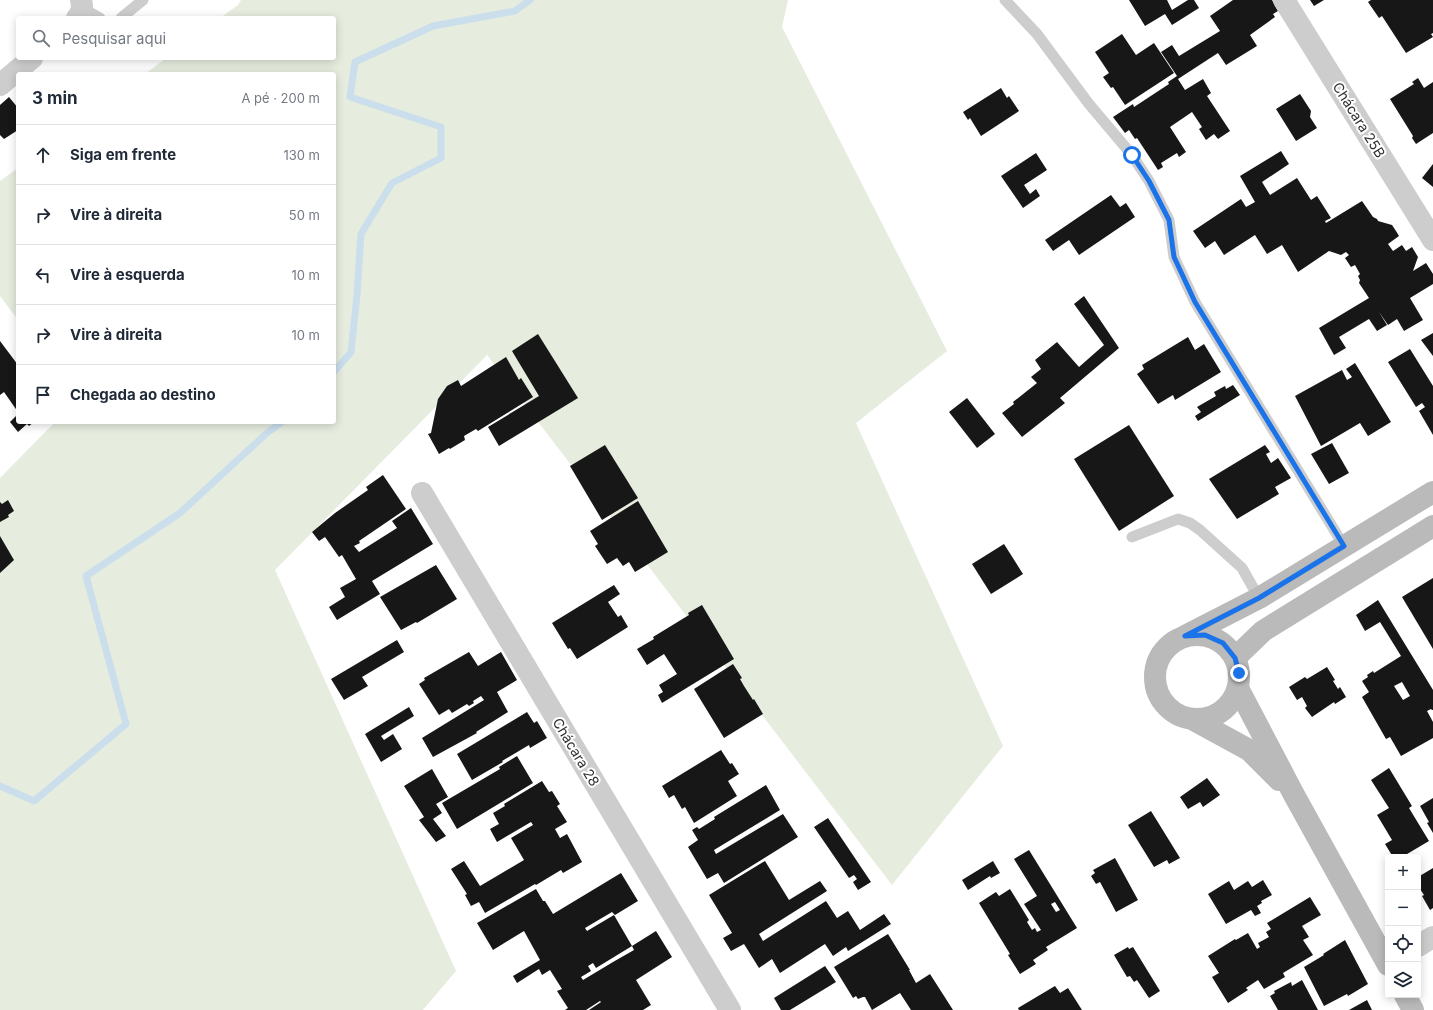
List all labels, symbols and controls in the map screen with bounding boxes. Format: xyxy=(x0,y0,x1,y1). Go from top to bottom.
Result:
search box xyxy=(16,16,336,60)
icon: search xyxy=(30,27,52,49)
text: Pesquisar aqui xyxy=(62,29,166,48)
street label: Chácara 25B xyxy=(1330,79,1389,161)
text: 3 min xyxy=(32,88,78,108)
text: A pé · 200 m xyxy=(241,90,320,106)
icon: ahead xyxy=(32,144,54,166)
text: Siga em frente xyxy=(70,145,176,164)
route start xyxy=(1123,146,1141,164)
text: 130 m xyxy=(283,147,320,163)
icon: right xyxy=(32,204,54,226)
text: Vire à direita xyxy=(70,205,162,224)
text: 50 m xyxy=(289,207,320,223)
icon: left xyxy=(32,264,54,286)
text: Vire à esquerda xyxy=(70,265,185,284)
text: 10 m xyxy=(291,267,320,283)
icon: right xyxy=(32,324,54,346)
text: Vire à direita xyxy=(70,325,162,344)
text: 10 m xyxy=(291,327,320,343)
icon: arrive xyxy=(32,384,54,406)
text: Chegada ao destino xyxy=(70,385,216,404)
route end xyxy=(1230,664,1248,682)
street label: Chácara 28 xyxy=(549,715,603,789)
map controls xyxy=(1385,854,1421,998)
button: + xyxy=(1385,854,1421,890)
button: − xyxy=(1385,890,1421,926)
button: locate xyxy=(1385,926,1421,962)
button: layers xyxy=(1385,962,1421,998)

